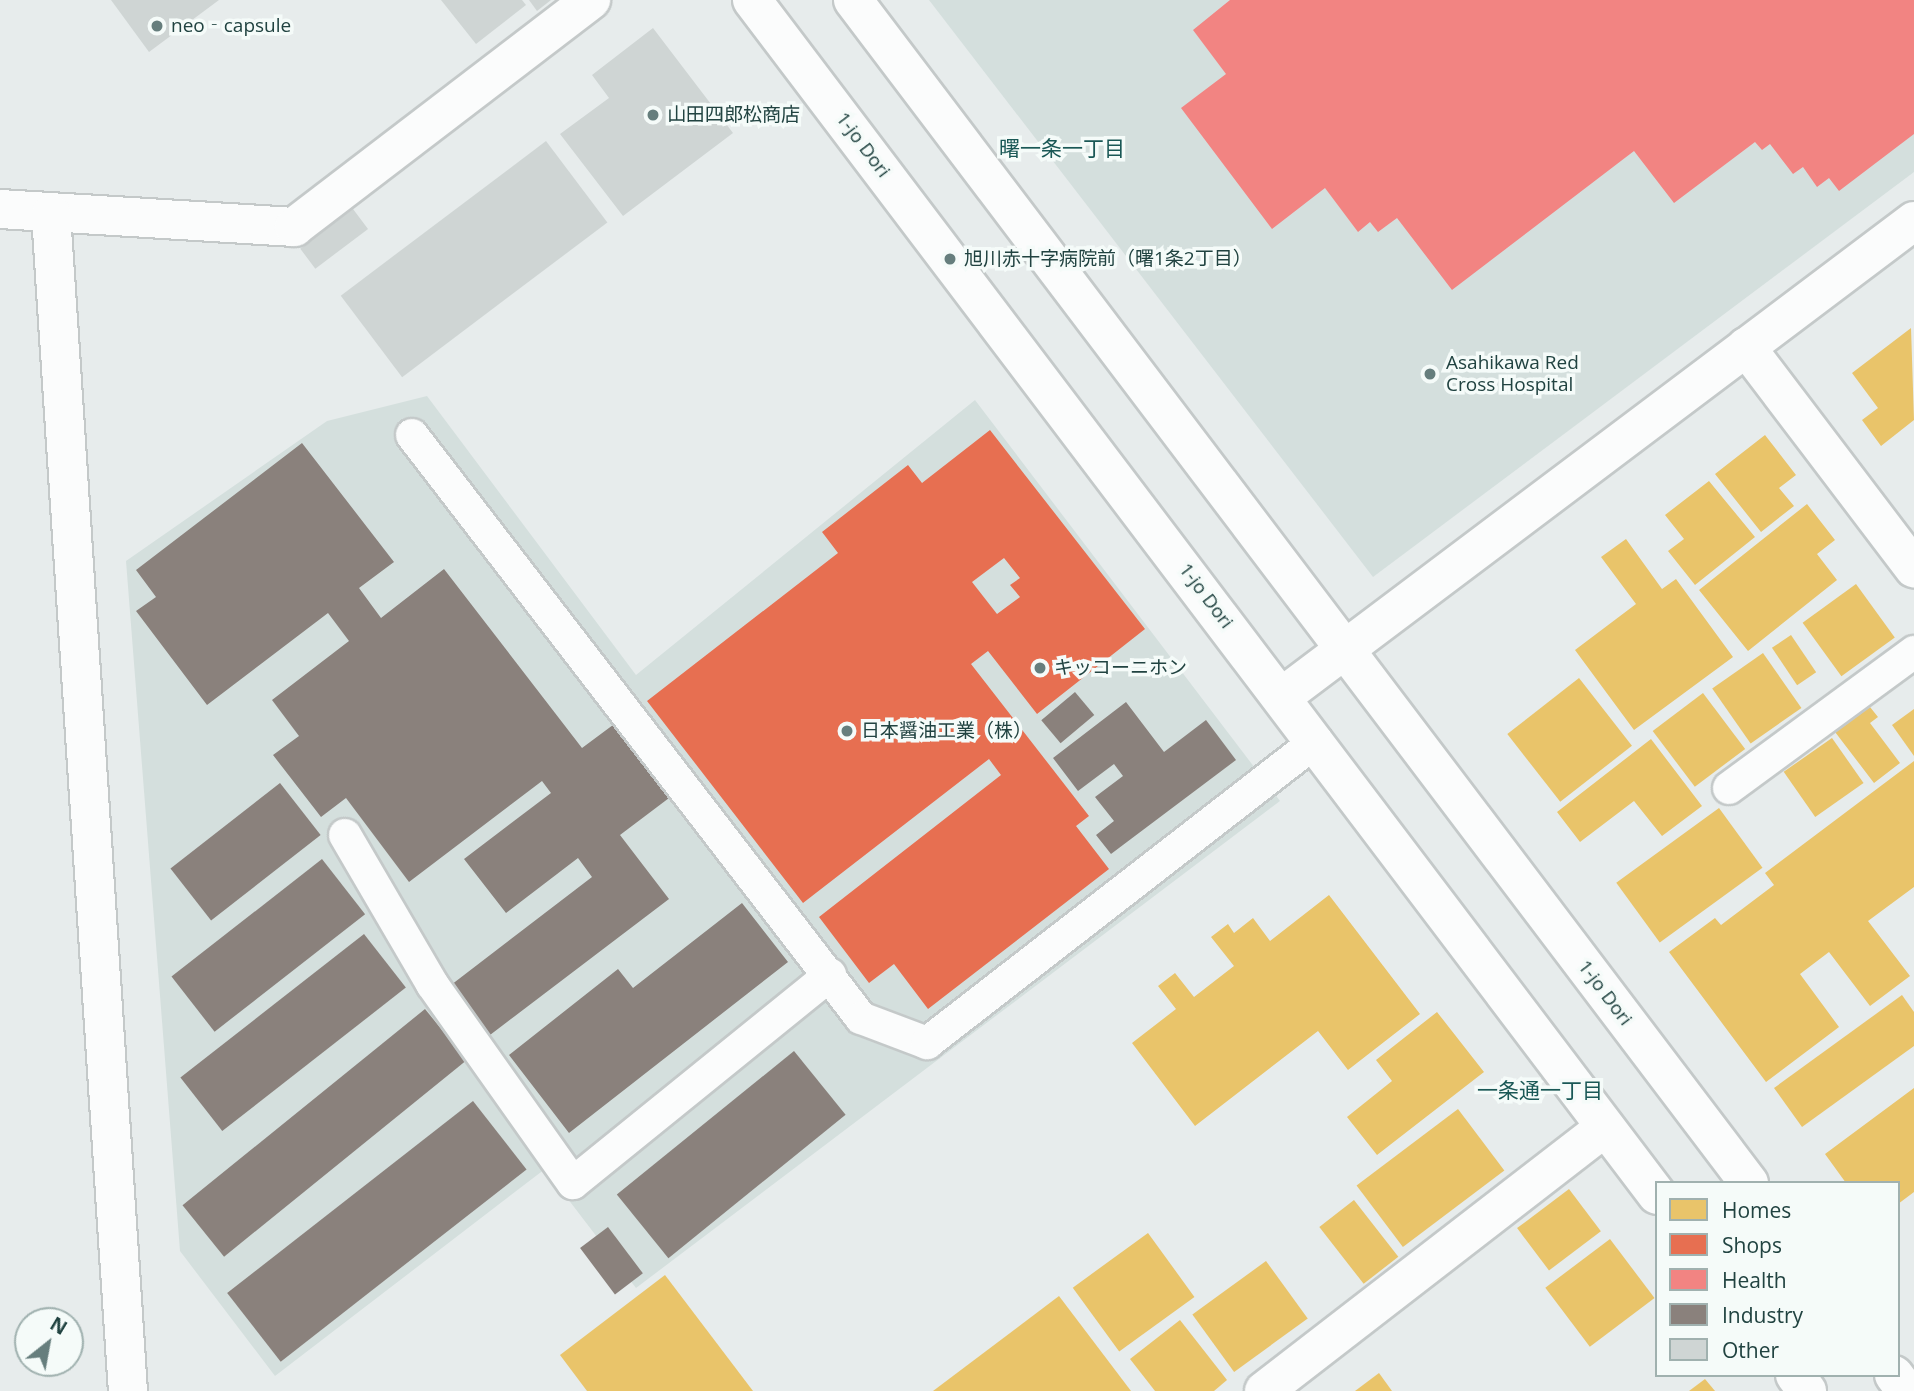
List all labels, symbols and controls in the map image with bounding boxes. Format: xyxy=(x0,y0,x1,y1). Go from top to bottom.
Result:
place label: neo‐capsule xyxy=(171,15,291,37)
marker: neo‐capsule xyxy=(149,18,165,34)
place label: 山田四郎松商店 xyxy=(667,104,800,126)
marker: 山田四郎松商店 xyxy=(645,107,661,123)
street label: 1-jo Dori xyxy=(831,108,895,182)
district label: 曙一条一丁目 xyxy=(999,135,1125,161)
place label: 旭川赤十字病院前（曙1条2丁目） xyxy=(964,248,1252,270)
marker: 旭川赤十字病院前（曙1条2丁目） xyxy=(942,251,958,267)
place label: Asahikawa Red Cross Hospital xyxy=(1446,352,1579,396)
marker: Asahikawa Red Cross Hospital xyxy=(1420,364,1440,384)
street label: 1-jo Dori xyxy=(1174,559,1238,633)
place label: キッコーニホン xyxy=(1054,657,1187,679)
marker: キッコーニホン xyxy=(1032,660,1048,676)
place label: 日本醤油工業（株） xyxy=(861,720,1032,742)
marker: 日本醤油工業（株） xyxy=(839,723,855,739)
street label: 1-jo Dori xyxy=(1573,956,1637,1030)
district label: 一条通一丁目 xyxy=(1477,1077,1603,1103)
legend xyxy=(1655,1181,1900,1377)
text: Homes xyxy=(1722,1196,1791,1224)
text: Shops xyxy=(1722,1231,1782,1259)
text: Health xyxy=(1722,1266,1787,1294)
text: Industry xyxy=(1722,1301,1803,1329)
north arrow xyxy=(14,1307,84,1377)
text: N xyxy=(45,1311,72,1341)
text: Other xyxy=(1722,1336,1779,1364)

